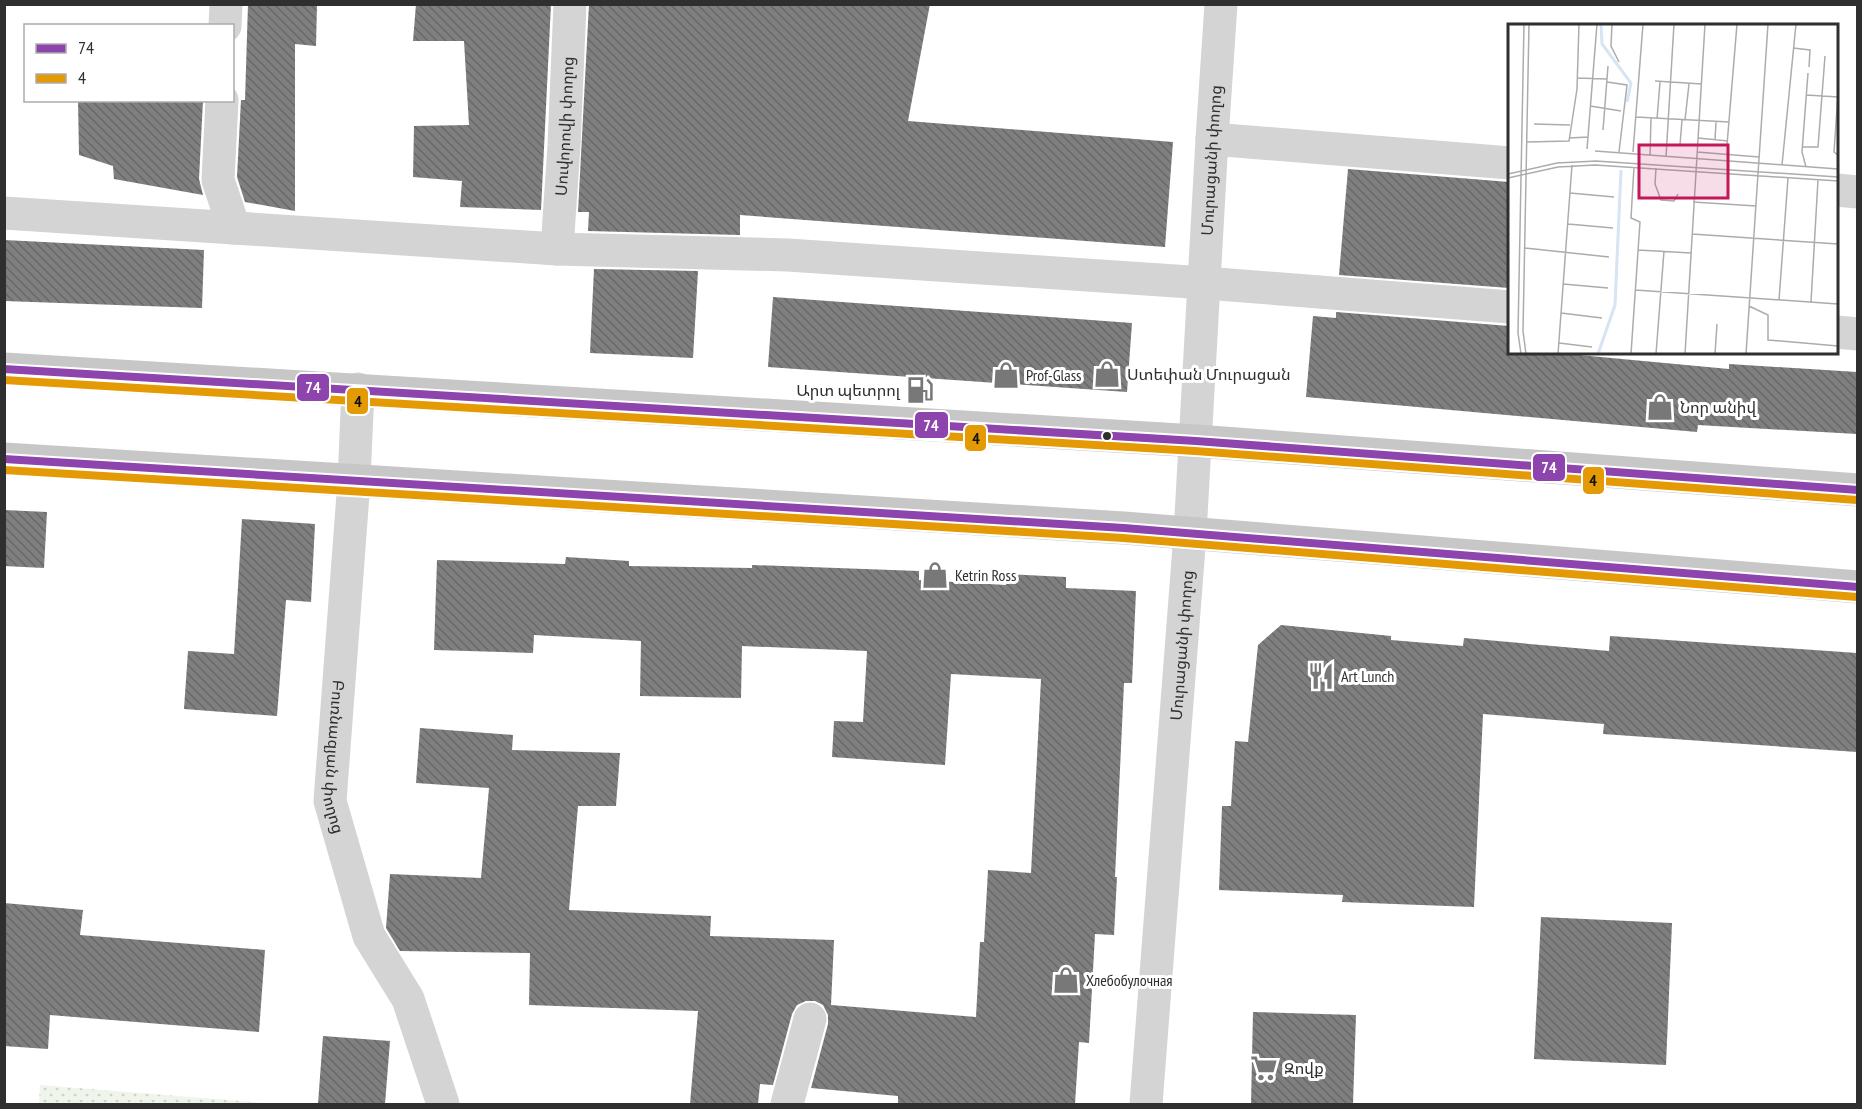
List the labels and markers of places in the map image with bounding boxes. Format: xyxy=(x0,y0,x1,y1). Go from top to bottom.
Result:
shop icon: Ստեփան Մուրացան xyxy=(1092,359,1122,389)
shop icon: Prof-Glass xyxy=(991,360,1021,390)
place label: Ստեփան Մուրացան xyxy=(1127,364,1291,384)
place label: Prof-Glass xyxy=(1026,365,1082,385)
fuel station icon: Արտ պետրոլ xyxy=(905,375,935,405)
place label: Արտ պետրոլ xyxy=(796,380,901,400)
shop icon: Նոր անիվ xyxy=(1645,392,1675,422)
place label: Նոր անիվ xyxy=(1680,397,1756,417)
unlabelled marker xyxy=(1101,430,1113,442)
shop icon: Ketrin Ross xyxy=(920,560,950,590)
place label: Ketrin Ross xyxy=(955,565,1016,585)
restaurant icon: Art Lunch xyxy=(1306,661,1336,691)
place label: Art Lunch xyxy=(1341,666,1394,686)
shop icon: Хлебобулочная xyxy=(1051,965,1081,995)
place label: Хлебобулочная xyxy=(1086,970,1173,990)
supermarket icon: Զովք xyxy=(1249,1053,1279,1083)
place label: Զովք xyxy=(1284,1058,1324,1078)

